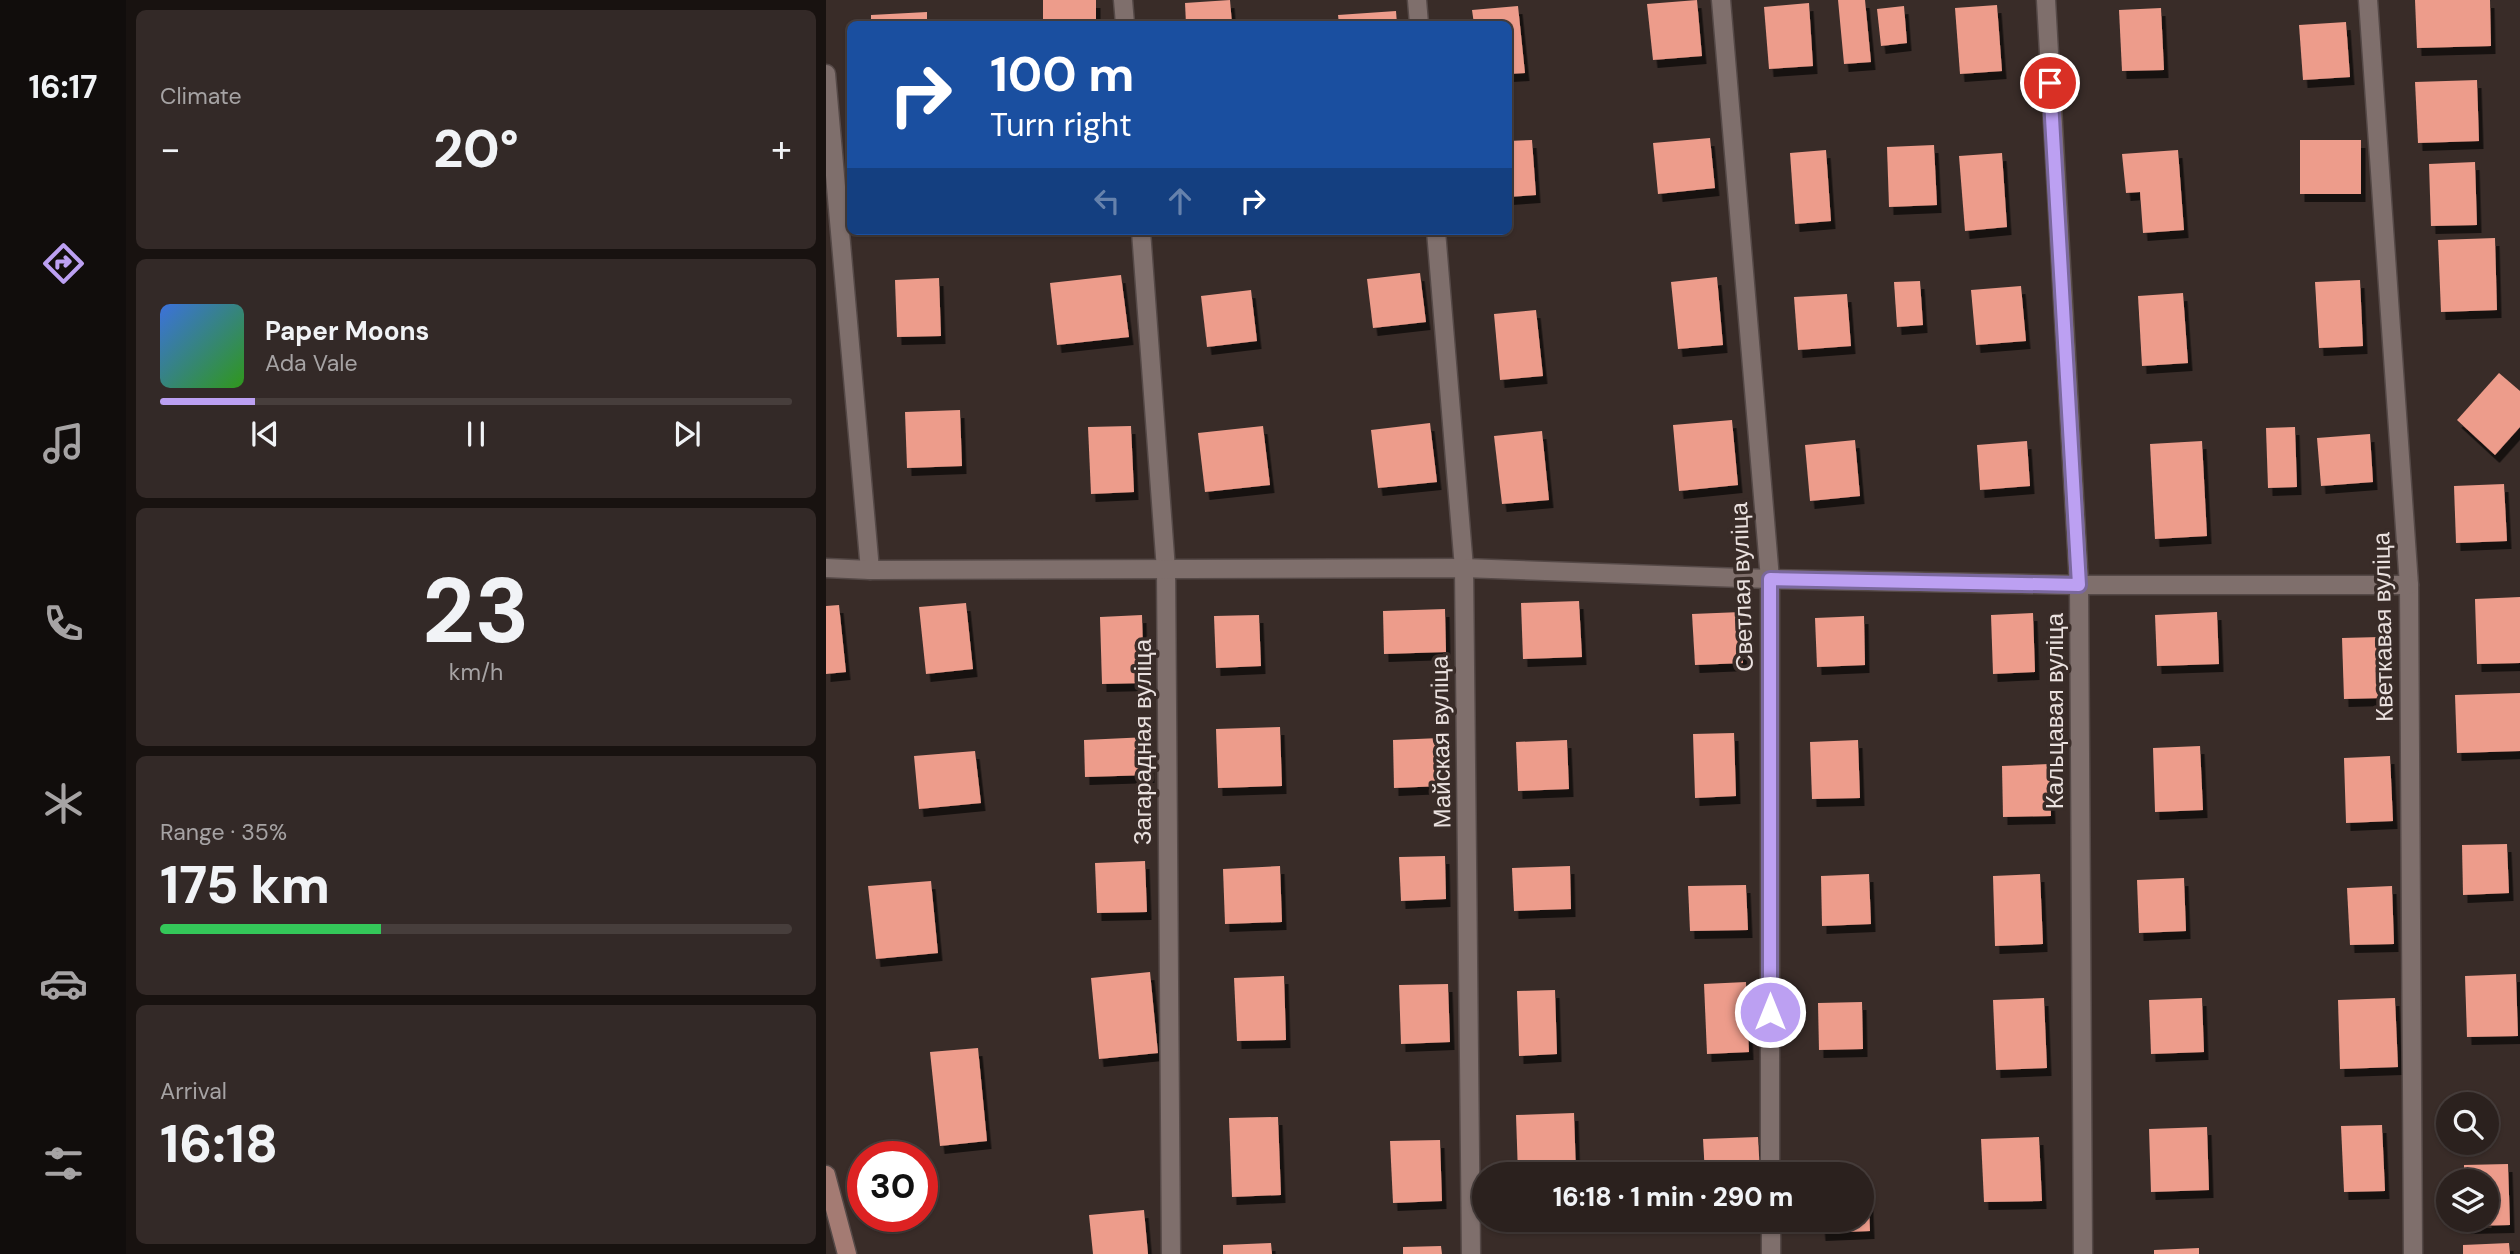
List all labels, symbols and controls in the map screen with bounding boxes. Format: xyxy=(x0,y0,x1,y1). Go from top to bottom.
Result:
text: 100 m xyxy=(990,42,1134,106)
icon: right xyxy=(875,49,966,140)
pin xyxy=(2020,53,2080,113)
icon: arrive xyxy=(2031,64,2069,102)
text: 16:17 xyxy=(29,66,97,108)
text: Climate xyxy=(160,81,242,111)
text: Turn right xyxy=(990,104,1132,146)
text: 20° xyxy=(433,115,519,183)
text: − xyxy=(160,124,181,174)
text: + xyxy=(771,124,792,174)
icon: left xyxy=(1088,182,1126,220)
icon: ahead xyxy=(1161,182,1199,220)
icon: right xyxy=(1234,182,1272,220)
icon: directions xyxy=(39,239,88,288)
text: Paper Moons xyxy=(265,314,429,348)
text: Ada Vale xyxy=(265,348,358,378)
icon: previous xyxy=(246,415,284,453)
icon: pause xyxy=(457,415,495,453)
icon: next xyxy=(668,415,706,453)
icon: music xyxy=(39,419,88,468)
street label: Светлая вуліца xyxy=(1723,501,1760,672)
street label: Кветкавая вуліца xyxy=(2365,531,2400,722)
text: 23 xyxy=(422,552,530,670)
icon: phone xyxy=(39,599,88,648)
street label: Кальцавая вуліца xyxy=(2039,612,2070,809)
street label: Загарадная вуліца xyxy=(1127,638,1158,845)
street label: Майская вуліца xyxy=(1423,655,1458,829)
text: km/h xyxy=(449,657,503,687)
icon: climate xyxy=(39,779,88,828)
text: Range · 35% xyxy=(160,817,287,847)
text: 175 km xyxy=(160,851,330,919)
icon: car xyxy=(39,959,88,1008)
position arrow xyxy=(1733,975,1807,1049)
text: Arrival xyxy=(160,1076,227,1106)
map controls xyxy=(2436,1092,2499,1232)
button: search xyxy=(2436,1092,2499,1155)
text: 16:18 xyxy=(160,1110,278,1178)
icon: filters xyxy=(39,1139,88,1188)
speed limit sign: 30 xyxy=(847,1141,938,1232)
button: layers xyxy=(2436,1169,2499,1232)
text: 16:18 · 1 min · 290 m xyxy=(1553,1180,1793,1214)

